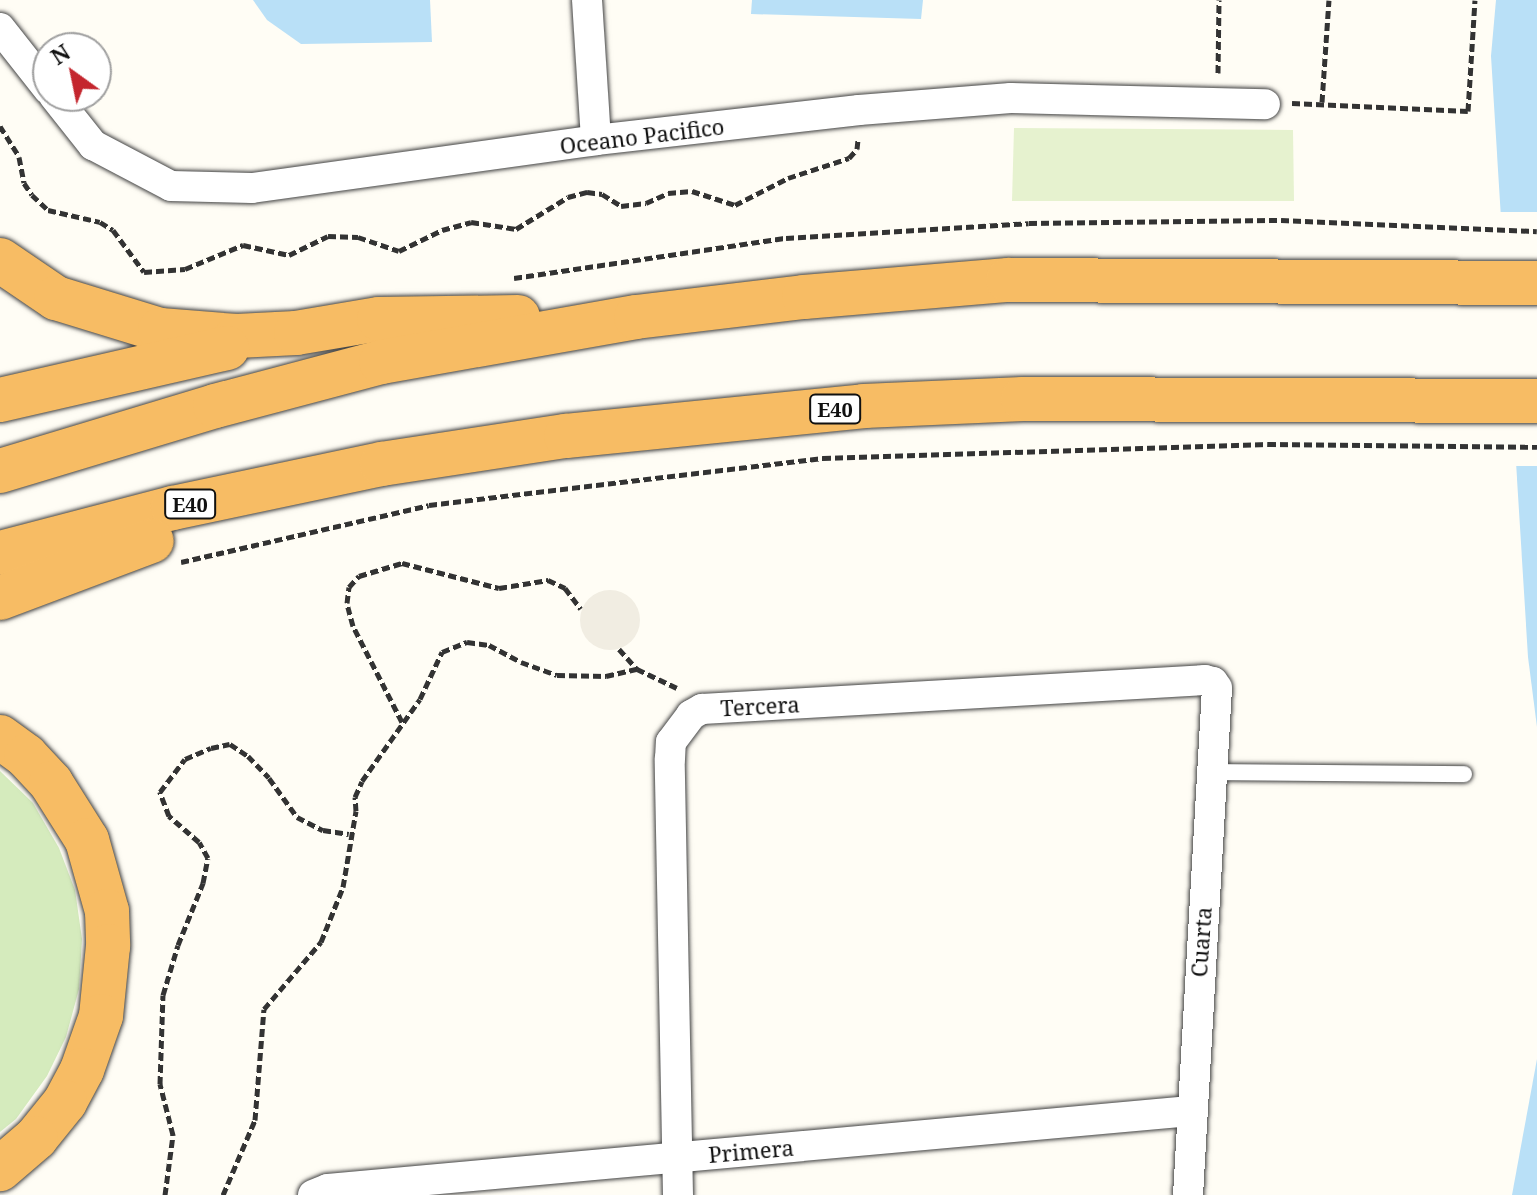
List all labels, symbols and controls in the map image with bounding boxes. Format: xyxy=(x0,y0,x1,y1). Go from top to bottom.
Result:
north arrow xyxy=(32,32,112,112)
text: N xyxy=(45,36,75,71)
street label: Oceano Pacifico xyxy=(558,113,726,159)
road number: E40 xyxy=(809,393,861,425)
road number: E40 xyxy=(164,488,216,520)
street label: Tercera xyxy=(720,691,800,721)
street label: Cuarta xyxy=(1185,906,1217,978)
street label: Primera xyxy=(707,1134,795,1168)

